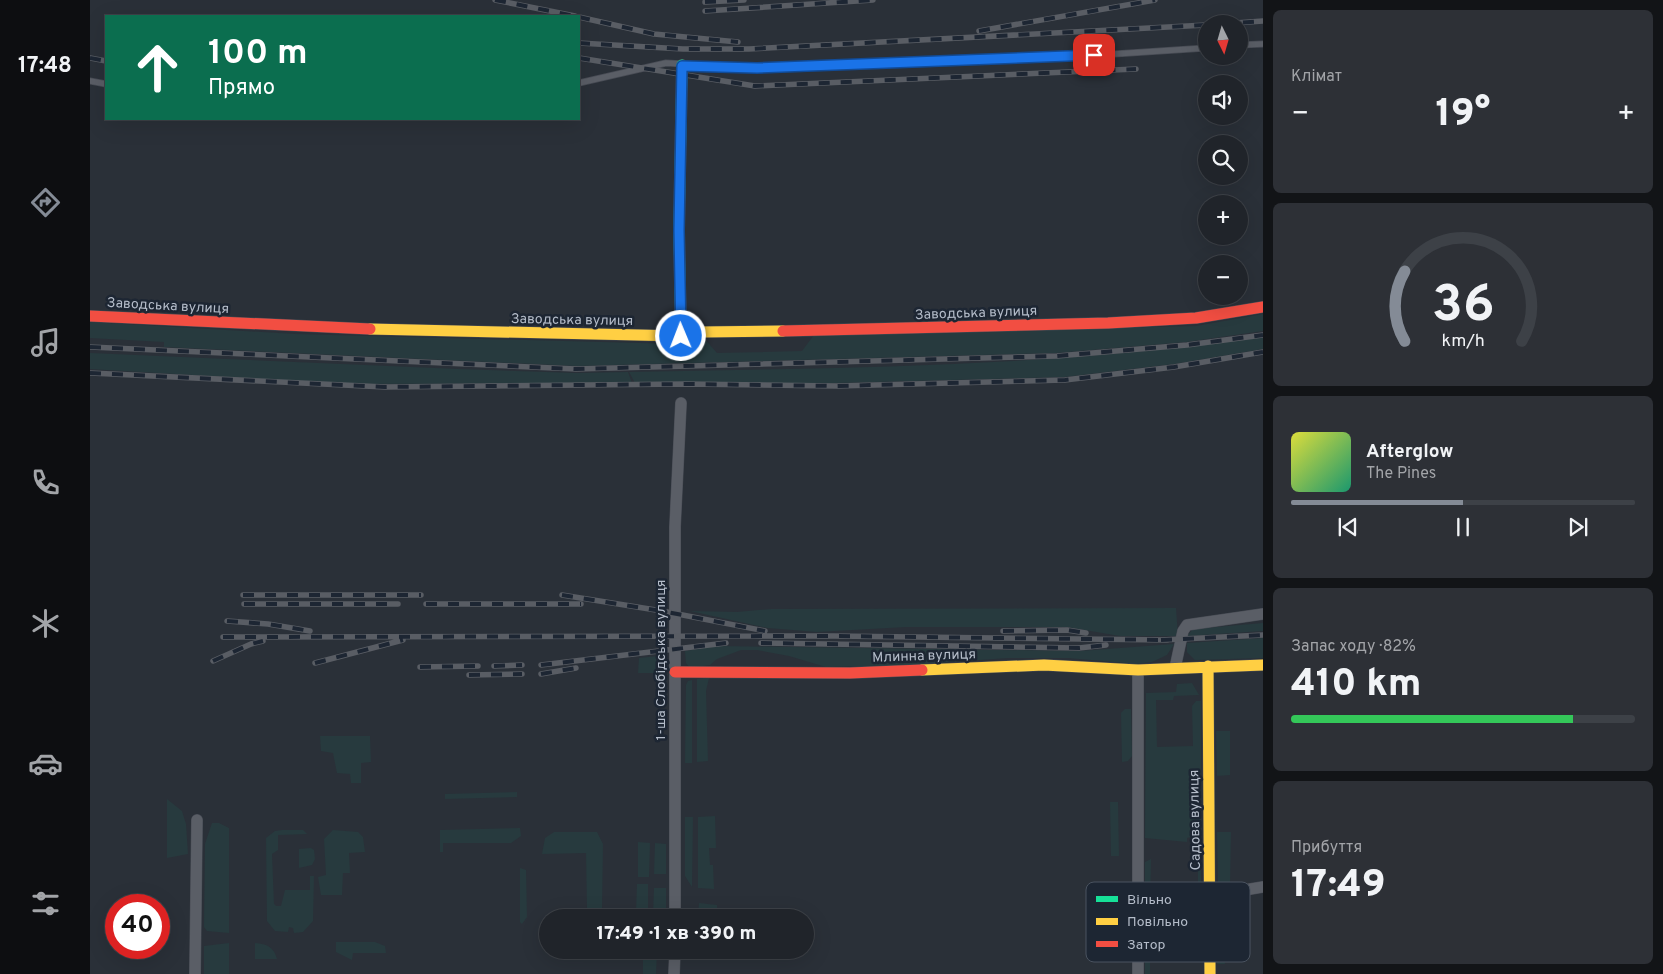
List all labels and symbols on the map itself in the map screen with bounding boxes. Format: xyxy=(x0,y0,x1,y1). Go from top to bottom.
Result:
north arrow xyxy=(1198,15,1248,65)
pin xyxy=(1073,34,1115,76)
street label: Заводська вулиця xyxy=(106,295,230,318)
street label: Заводська вулиця xyxy=(915,303,1038,324)
position arrow xyxy=(654,309,706,361)
street label: Заводська вулиця xyxy=(511,311,633,330)
street label: 1-ша Слобідська вулиця xyxy=(653,580,670,741)
street label: Млинна вулиця xyxy=(872,646,976,667)
street label: Садова вулиця xyxy=(1186,770,1205,870)
legend xyxy=(1086,882,1250,962)
text: Вільно xyxy=(1127,892,1172,909)
speed limit sign: 40 xyxy=(105,894,170,959)
text: Повільно xyxy=(1127,914,1188,931)
text: Затор xyxy=(1127,937,1166,954)

